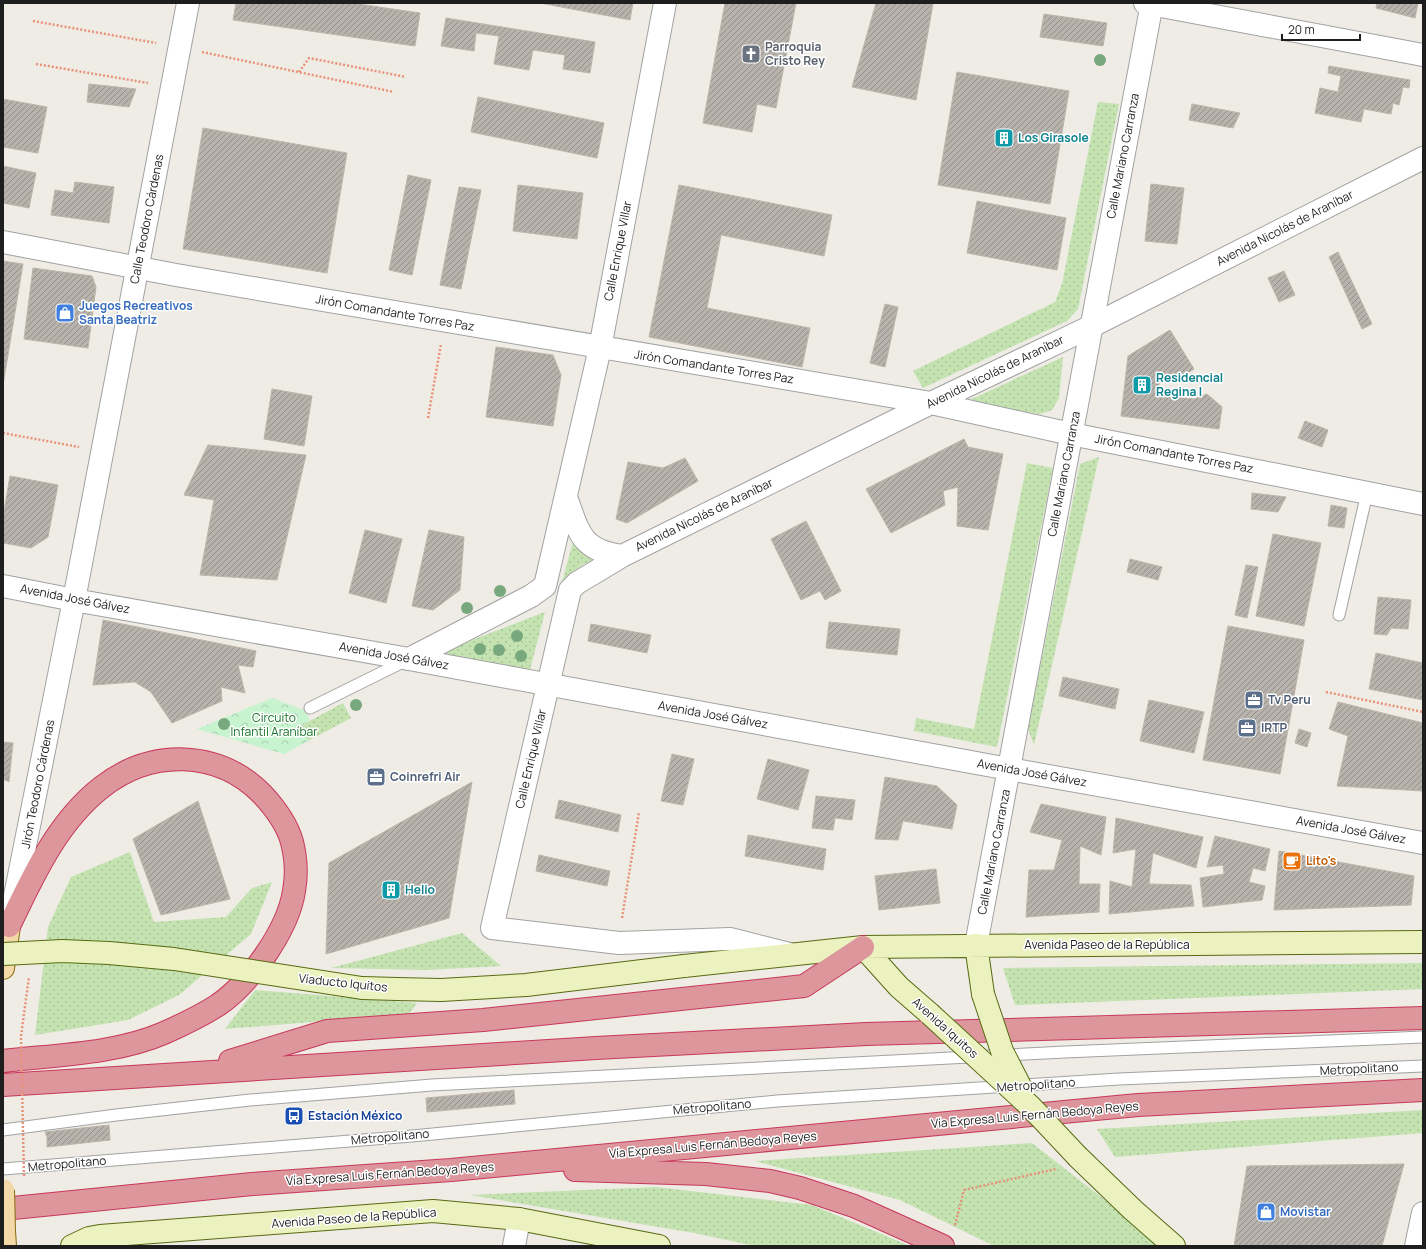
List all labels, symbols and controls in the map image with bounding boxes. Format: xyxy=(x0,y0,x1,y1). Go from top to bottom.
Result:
scale bar xyxy=(1282,16,1360,42)
text: 20 m xyxy=(1288,21,1315,38)
place label: Parroquia Cristo Rey xyxy=(765,38,825,69)
church icon: Parroquia Cristo Rey xyxy=(740,43,762,65)
street label: Calle Mariano Carranza xyxy=(1102,92,1143,220)
building icon: Los Girasole xyxy=(993,127,1015,149)
place label: Los Girasole xyxy=(1018,129,1089,146)
street label: Calle Teodoro Cárdenas xyxy=(126,152,167,285)
street label: Avenida Nicolás de Araníbar xyxy=(1213,185,1357,270)
street label: Calle Enrique Villar xyxy=(599,199,636,302)
street label: Jirón Comandante Torres Paz xyxy=(314,290,476,335)
place label: Juegos Recreativos Santa Beatriz xyxy=(79,297,193,328)
shop icon: Juegos Recreativos Santa Beatriz xyxy=(54,302,76,324)
street label: Avenida Nicolás de Araníbar xyxy=(923,330,1067,412)
street label: Jirón Comandante Torres Paz xyxy=(633,345,795,388)
place label: Residencial Regina I xyxy=(1156,369,1223,400)
building icon: Residencial Regina I xyxy=(1131,374,1153,396)
street label: Calle Mariano Carranza xyxy=(1043,410,1084,538)
street label: Jirón Comandante Torres Paz xyxy=(1093,430,1255,477)
street label: Avenida Nicolás de Araníbar xyxy=(632,473,776,555)
street label: Avenida José Gálvez xyxy=(19,580,131,617)
street label: Avenida José Gálvez xyxy=(338,637,450,674)
office icon: Tv Peru xyxy=(1243,689,1265,711)
place label: Tv Peru xyxy=(1268,691,1311,708)
street label: Avenida José Gálvez xyxy=(657,696,769,733)
street label: Calle Enrique Villar xyxy=(511,707,550,810)
park label: Circuito Infantil Araníbar xyxy=(231,709,318,740)
office icon: IRTP xyxy=(1236,717,1258,739)
street label: Jirón Teodoro Cárdenas xyxy=(17,718,58,850)
place label: IRTP xyxy=(1261,719,1288,736)
street label: Avenida José Gálvez xyxy=(976,754,1088,791)
office icon: Coinrefri Air xyxy=(365,766,387,788)
place label: Coinrefri Air xyxy=(390,768,461,785)
street label: Calle Mariano Carranza xyxy=(973,788,1014,916)
street label: Avenida José Gálvez xyxy=(1295,811,1407,848)
cafe icon: Lito's xyxy=(1281,850,1303,872)
place label: Lito's xyxy=(1306,852,1337,869)
building icon: Helio xyxy=(380,879,402,901)
place label: Helio xyxy=(405,881,435,898)
street label: Avenida Paseo de la República xyxy=(1024,936,1190,953)
street label: Víaducto Iquitos xyxy=(298,969,388,996)
street label: Avenida Iquitos xyxy=(909,993,982,1062)
street label: Metropolitano xyxy=(1319,1058,1399,1079)
street label: Metropolitano xyxy=(996,1073,1076,1096)
street label: Metropolitano xyxy=(672,1095,752,1118)
street label: Vía Expresa Luis Fernán Bedoya Reyes xyxy=(930,1097,1139,1132)
bus stop icon: Estación México xyxy=(283,1105,305,1127)
place label: Estación México xyxy=(308,1107,402,1124)
street label: Metropolitano xyxy=(350,1125,430,1148)
street label: Vía Expresa Luis Fernán Bedoya Reyes xyxy=(608,1127,817,1162)
street label: Metropolitano xyxy=(27,1152,107,1175)
street label: Vía Expresa Luis Fernán Bedoya Reyes xyxy=(285,1158,494,1189)
shop icon: Movistar xyxy=(1255,1201,1277,1223)
street label: Avenida Paseo de la República xyxy=(271,1203,437,1232)
place label: Movistar xyxy=(1280,1203,1331,1220)

